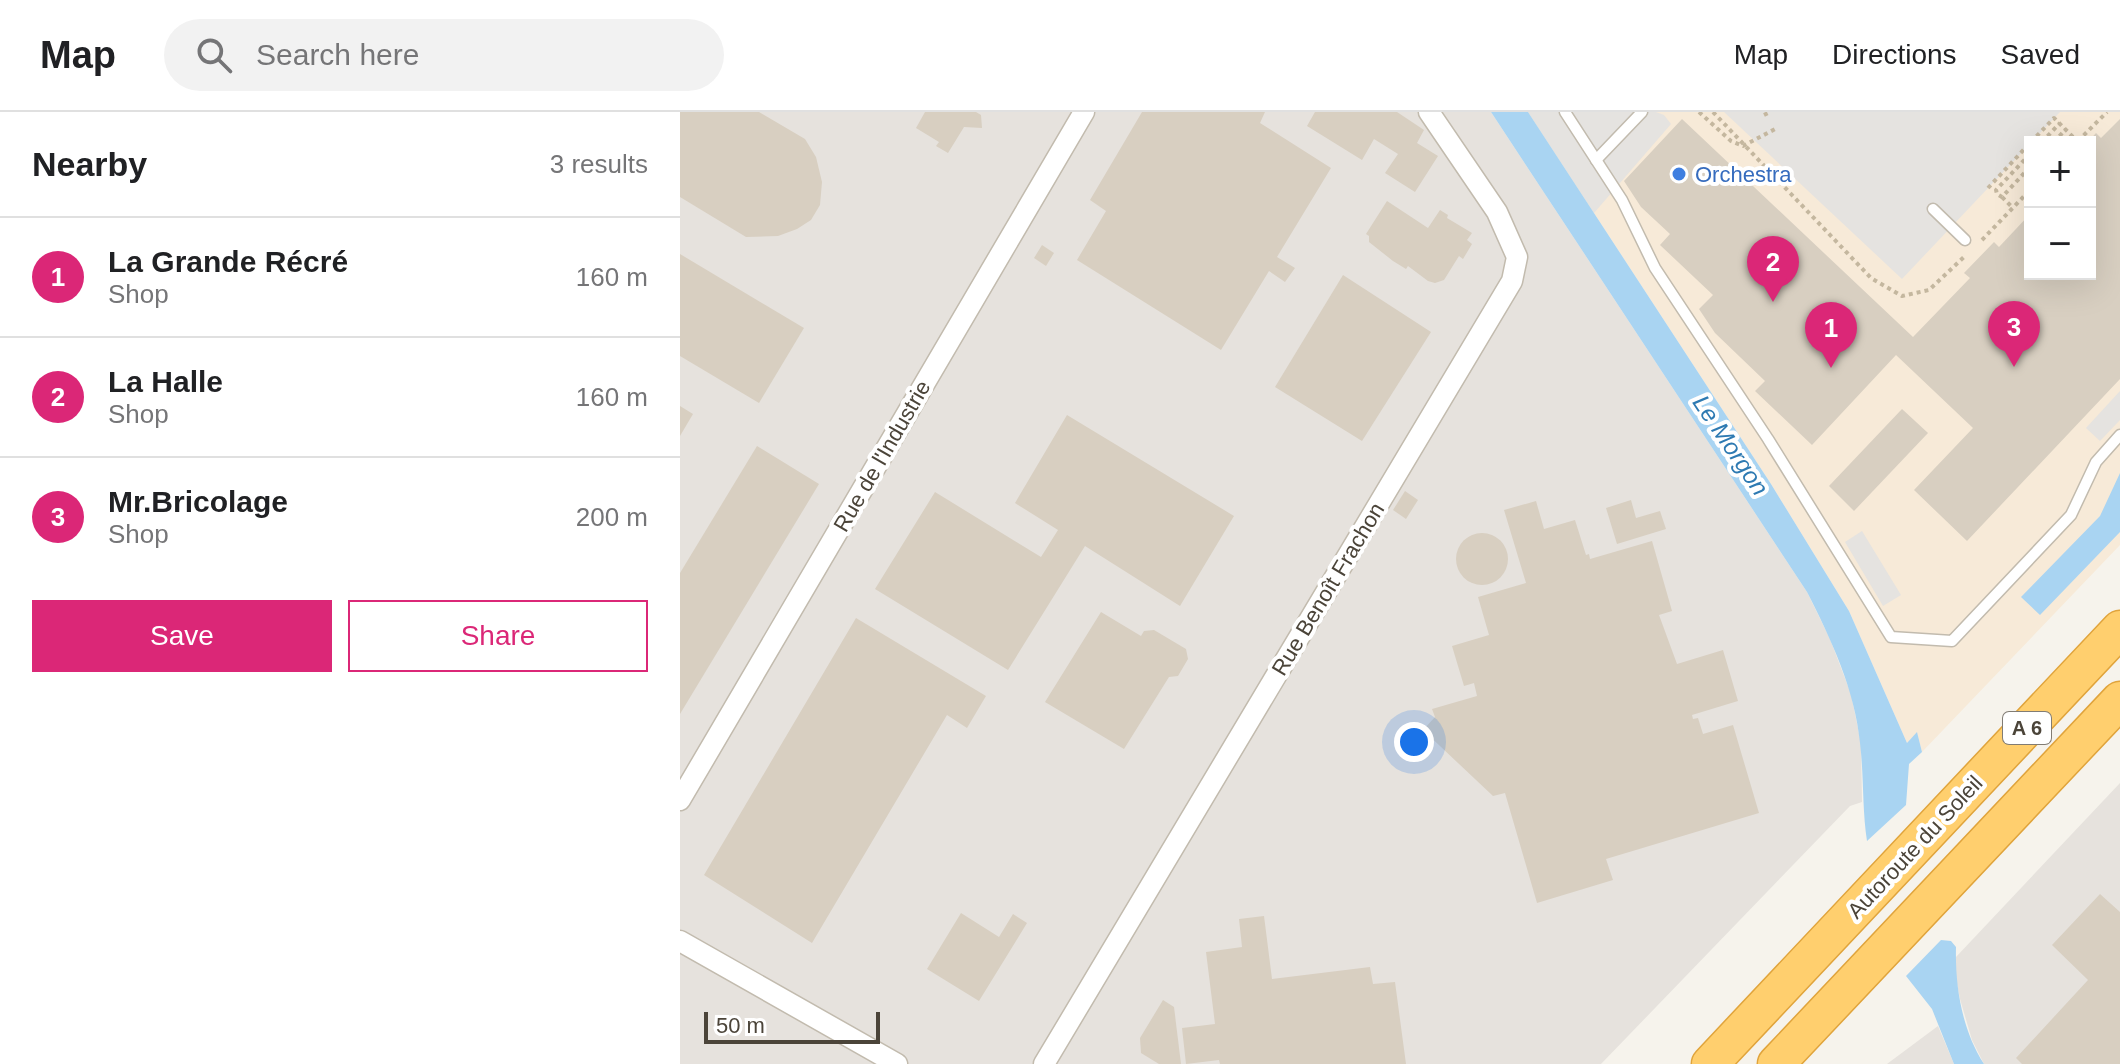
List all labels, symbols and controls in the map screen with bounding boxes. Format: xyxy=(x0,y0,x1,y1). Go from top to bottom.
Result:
search box xyxy=(164,19,724,91)
icon: search xyxy=(192,33,236,77)
text: Map xyxy=(40,34,116,76)
text: Search here xyxy=(256,38,419,71)
text: Map xyxy=(1734,39,1788,70)
text: Directions xyxy=(1832,39,1957,70)
text: Saved xyxy=(2001,39,2080,70)
map controls xyxy=(2024,136,2096,280)
button: + xyxy=(2024,136,2096,208)
text: Nearby xyxy=(32,145,147,183)
text: 3 results xyxy=(550,149,648,179)
place label: Orchestra xyxy=(1695,162,1792,187)
marker: Orchestra xyxy=(1670,165,1688,183)
button: − xyxy=(2024,208,2096,280)
pin: 2 xyxy=(1747,236,1799,302)
text: La Grande Récré xyxy=(108,245,348,278)
text: 1 xyxy=(51,262,65,292)
text: 160 m xyxy=(576,262,648,292)
text: Shop xyxy=(108,279,169,309)
pin: 3 xyxy=(1988,301,2040,367)
pin: 1 xyxy=(1805,302,1857,368)
text: La Halle xyxy=(108,365,223,398)
street label: Rue de l'Industrie xyxy=(829,376,935,536)
text: 2 xyxy=(51,382,65,412)
text: 160 m xyxy=(576,382,648,412)
water label: Le Morgon xyxy=(1688,390,1774,500)
text: Shop xyxy=(108,399,169,429)
text: Mr.Bricolage xyxy=(108,485,288,518)
street label: Rue Benoît Frachon xyxy=(1267,498,1389,680)
text: 3 xyxy=(51,502,65,532)
text: 200 m xyxy=(576,502,648,532)
text: Shop xyxy=(108,519,169,549)
button: Save xyxy=(32,600,332,672)
button: Share xyxy=(348,600,648,672)
road number: A 6 xyxy=(2003,712,2051,744)
your location xyxy=(1394,722,1434,762)
street label: Autoroute du Soleil xyxy=(1842,770,1988,924)
scale bar xyxy=(704,1008,880,1044)
text: 50 m xyxy=(716,1013,765,1038)

